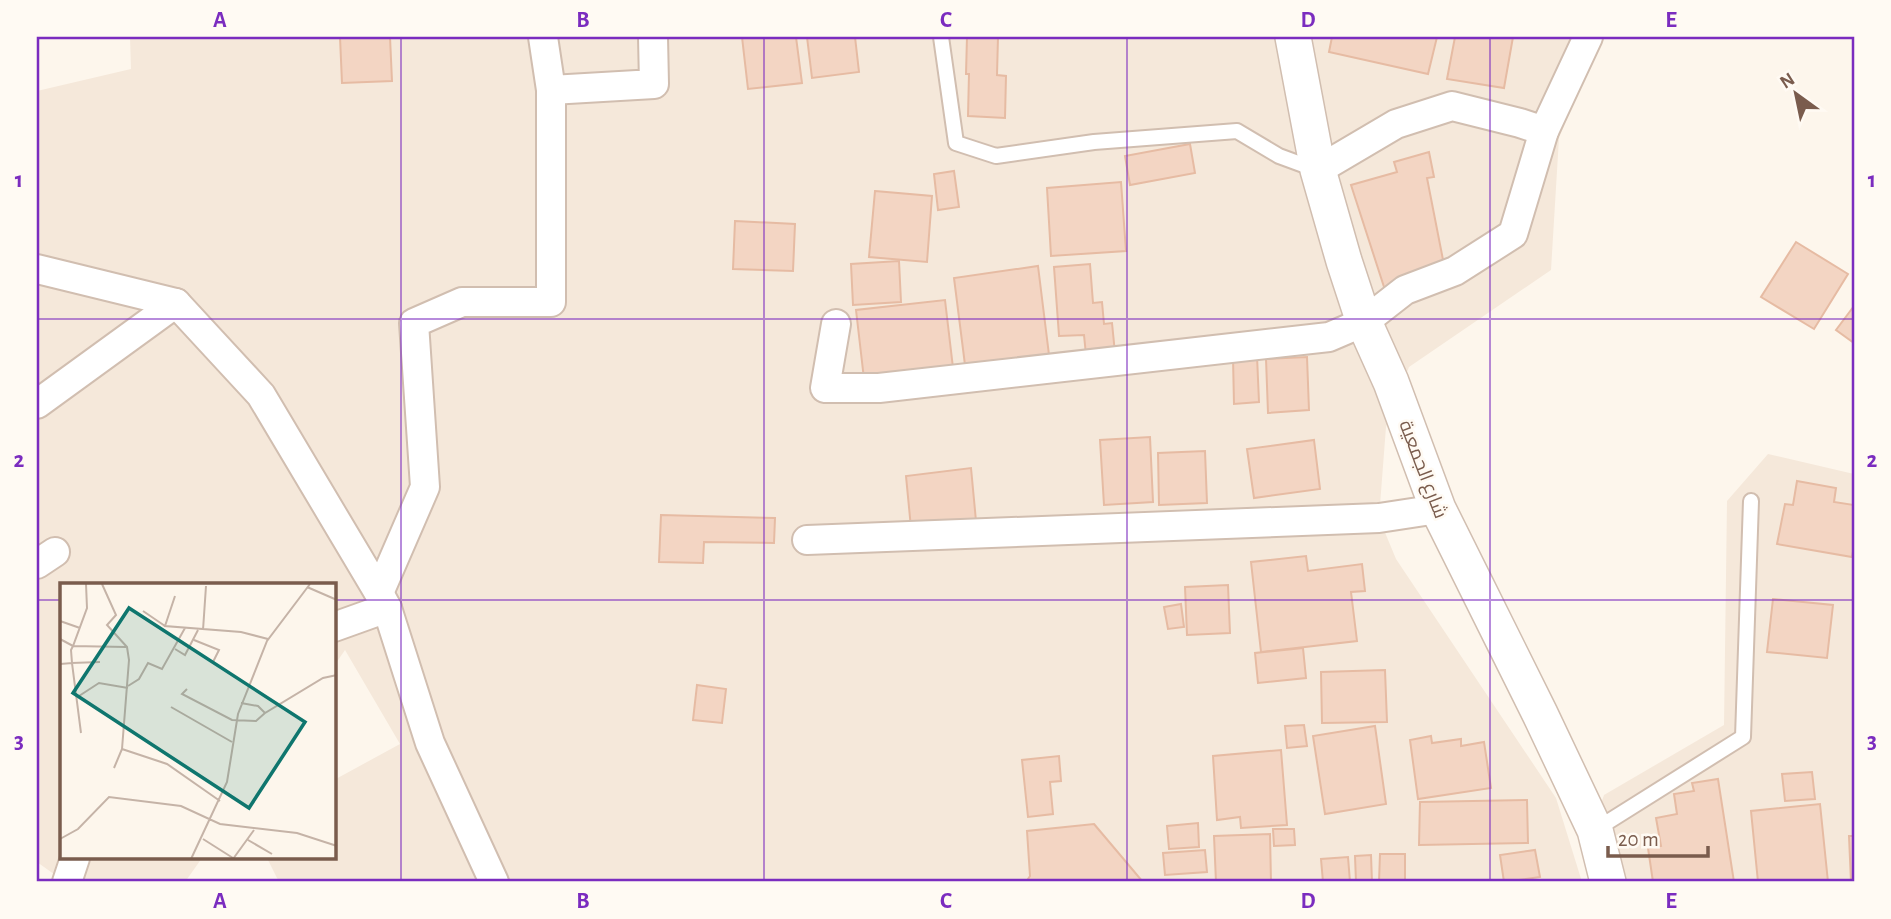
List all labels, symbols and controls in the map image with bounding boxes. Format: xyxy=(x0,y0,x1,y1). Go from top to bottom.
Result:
text: A xyxy=(213,9,227,32)
text: B xyxy=(576,9,590,32)
text: C xyxy=(940,9,952,32)
text: D xyxy=(1300,9,1316,32)
text: E xyxy=(1665,9,1677,32)
north arrow xyxy=(1762,60,1832,130)
text: N xyxy=(1777,69,1798,93)
text: 1 xyxy=(15,169,23,192)
text: 1 xyxy=(1868,169,1876,192)
street label: شارع الجمعية xyxy=(1392,418,1451,522)
text: 2 xyxy=(14,449,25,472)
text: 2 xyxy=(1867,449,1878,472)
inset map xyxy=(60,583,336,860)
text: 3 xyxy=(14,730,24,753)
text: 3 xyxy=(1867,730,1877,753)
scale bar xyxy=(1608,814,1707,858)
text: 20 m xyxy=(1618,829,1659,850)
text: A xyxy=(213,890,227,913)
text: B xyxy=(576,890,590,913)
text: C xyxy=(940,890,952,913)
text: D xyxy=(1300,890,1316,913)
text: E xyxy=(1665,890,1677,913)

